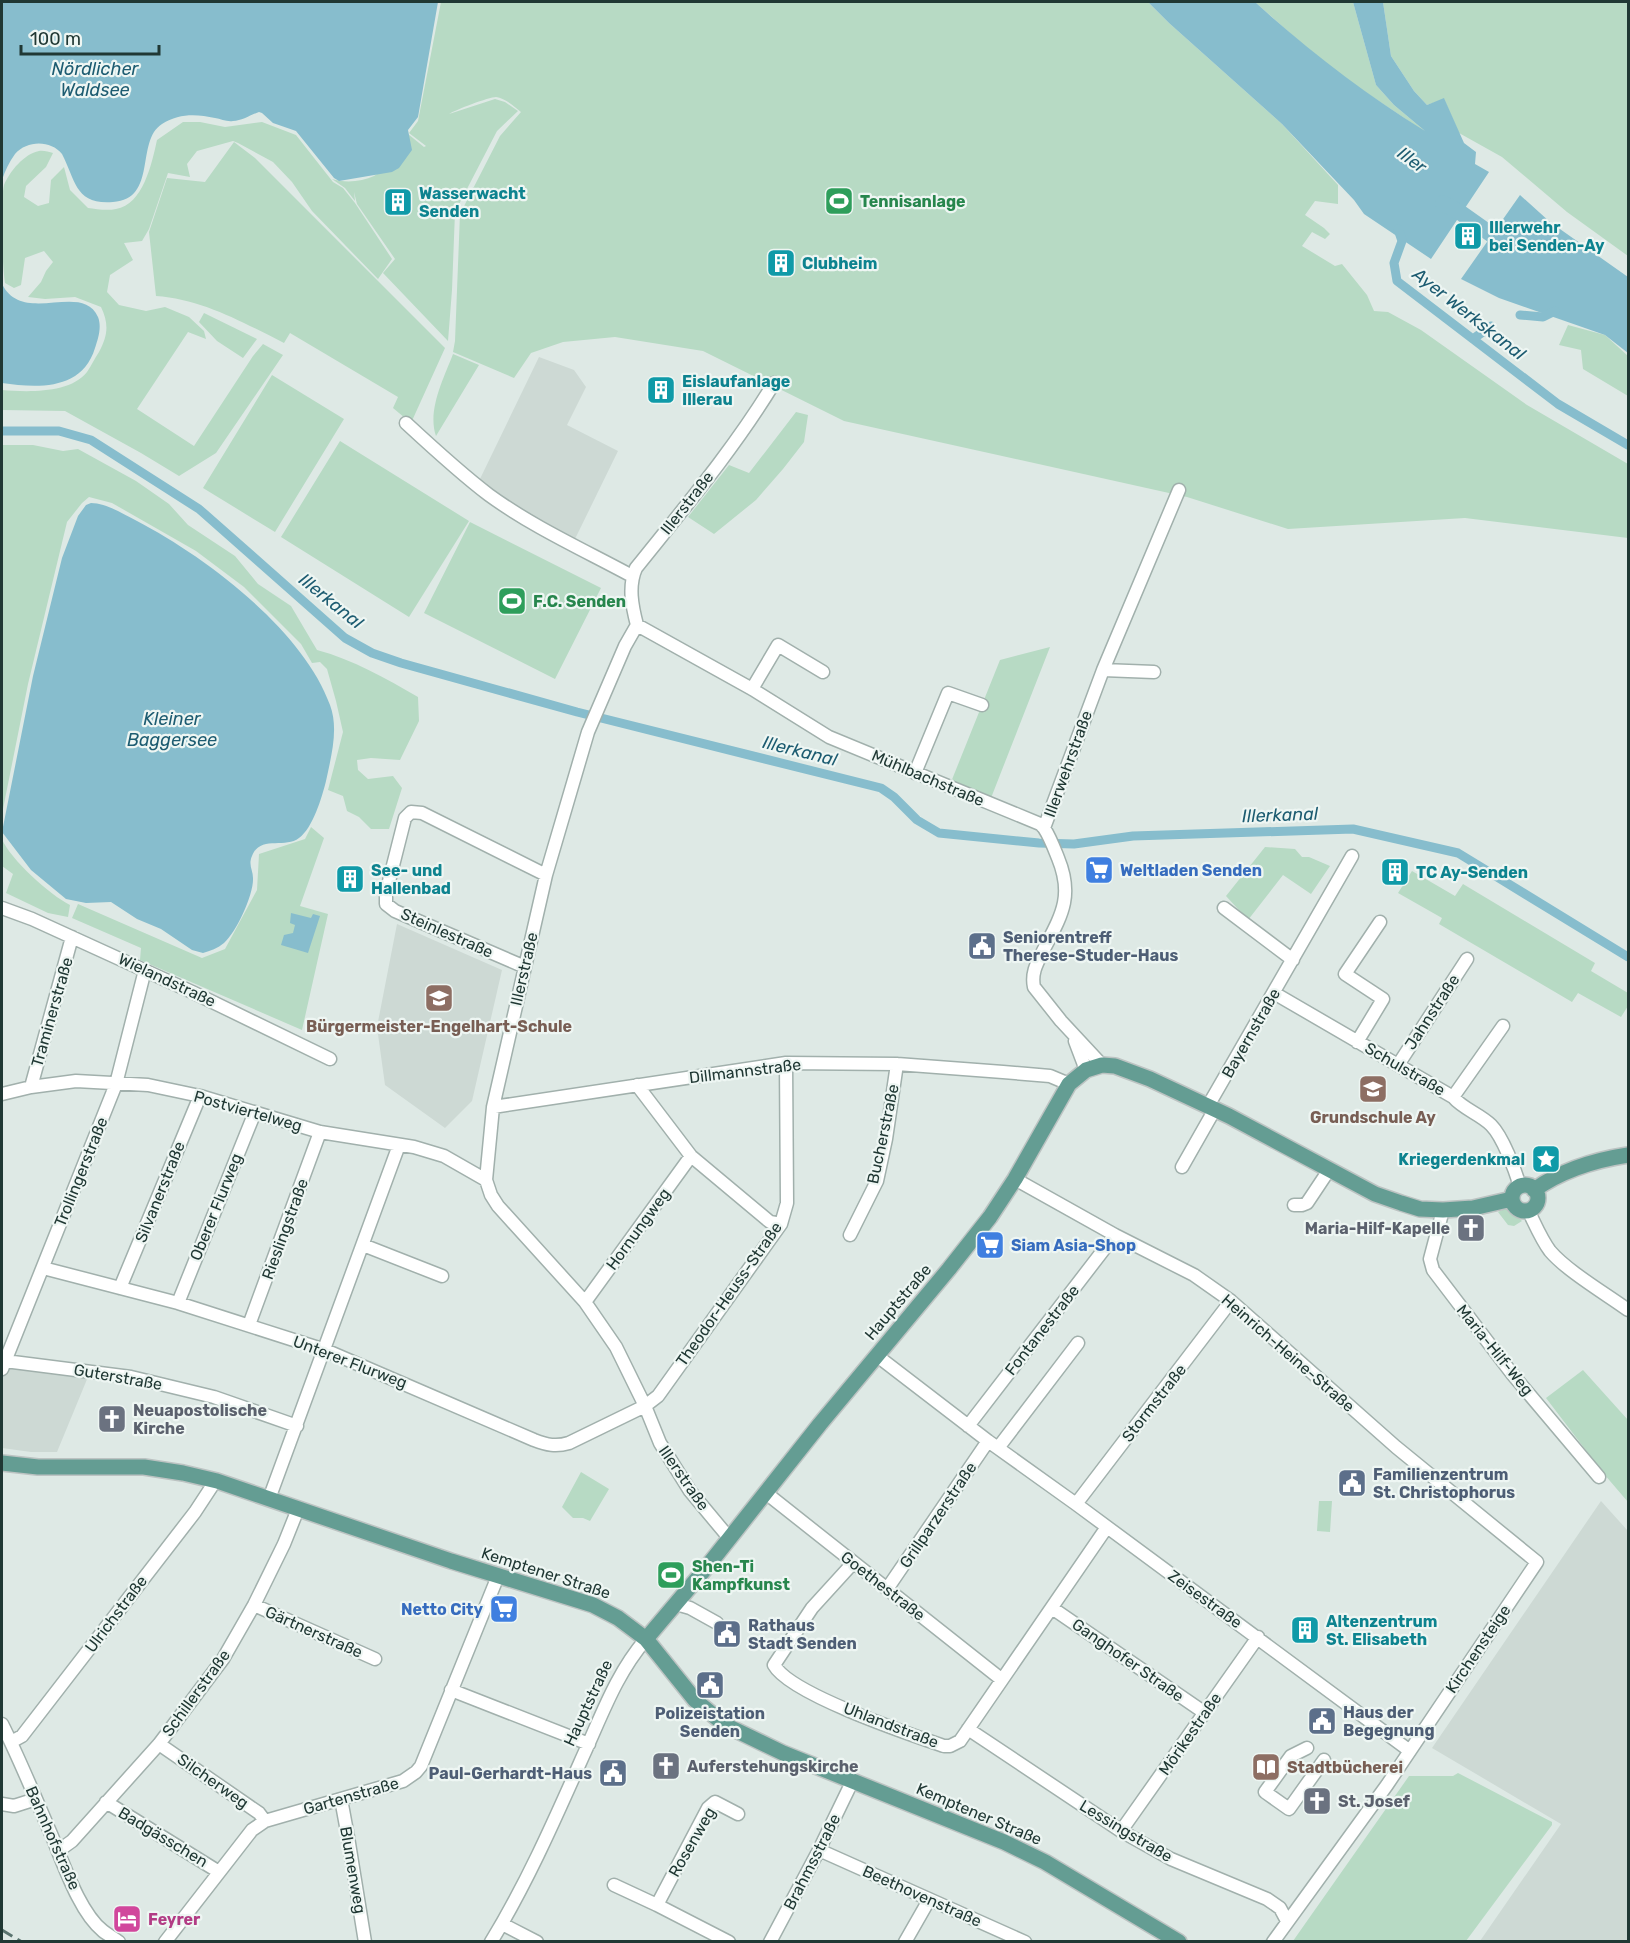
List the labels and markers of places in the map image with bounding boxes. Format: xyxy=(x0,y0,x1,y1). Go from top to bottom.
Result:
place label: Wasserwacht Senden xyxy=(419,184,526,221)
sports icon: Tennisanlage xyxy=(823,185,855,217)
building icon: Wasserwacht Senden xyxy=(382,186,414,218)
place label: Tennisanlage xyxy=(860,192,966,211)
place label: Illerwehr bei Senden-Ay xyxy=(1489,218,1605,255)
building icon: Illerwehr bei Senden-Ay xyxy=(1452,220,1484,252)
building icon: Clubheim xyxy=(765,247,797,279)
place label: Clubheim xyxy=(802,254,877,273)
place label: Eislaufanlage Illerau xyxy=(682,372,790,409)
building icon: Eislaufanlage Illerau xyxy=(645,374,677,406)
sports icon: F.C. Senden xyxy=(496,585,528,617)
place label: F.C. Senden xyxy=(533,592,626,611)
supermarket icon: Weltladen Senden xyxy=(1083,854,1115,886)
building icon: TC Ay-Senden xyxy=(1379,856,1411,888)
place label: See- und Hallenbad xyxy=(371,861,451,898)
place label: Weltladen Senden xyxy=(1120,861,1262,880)
building icon: See- und Hallenbad xyxy=(334,863,366,895)
place label: TC Ay-Senden xyxy=(1416,863,1528,882)
place label: Seniorentreff Therese-Studer-Haus xyxy=(1003,928,1178,965)
public building icon: Seniorentreff Therese-Studer-Haus xyxy=(966,930,998,962)
school or university icon: Bürgermeister-Engelhart-Schule xyxy=(423,982,455,1014)
place label: Bürgermeister-Engelhart-Schule xyxy=(306,1017,572,1036)
school or university icon: Grundschule Ay xyxy=(1357,1073,1389,1105)
place label: Grundschule Ay xyxy=(1310,1108,1436,1127)
place icon: Kriegerdenkmal xyxy=(1530,1143,1562,1175)
place label: Kriegerdenkmal xyxy=(1398,1150,1525,1169)
church icon: Maria-Hilf-Kapelle xyxy=(1455,1212,1487,1244)
place label: Maria-Hilf-Kapelle xyxy=(1305,1219,1450,1238)
supermarket icon: Siam Asia-Shop xyxy=(974,1229,1006,1261)
place label: Siam Asia-Shop xyxy=(1011,1236,1136,1255)
place label: Neuapostolische Kirche xyxy=(133,1401,267,1438)
church icon: Neuapostolische Kirche xyxy=(96,1403,128,1435)
place label: Familienzentrum St. Christophorus xyxy=(1373,1465,1515,1502)
public building icon: Familienzentrum St. Christophorus xyxy=(1336,1467,1368,1499)
place label: Shen-Ti Kampfkunst xyxy=(692,1557,790,1594)
sports icon: Shen-Ti Kampfkunst xyxy=(655,1559,687,1591)
supermarket icon: Netto City xyxy=(488,1593,520,1625)
place label: Netto City xyxy=(401,1600,483,1619)
place label: Altenzentrum St. Elisabeth xyxy=(1326,1612,1437,1649)
building icon: Altenzentrum St. Elisabeth xyxy=(1289,1614,1321,1646)
place label: Rathaus Stadt Senden xyxy=(748,1616,857,1653)
public building icon: Rathaus Stadt Senden xyxy=(711,1618,743,1650)
public building icon: Polizeistation Senden xyxy=(694,1669,726,1701)
place label: Haus der Begegnung xyxy=(1343,1703,1435,1740)
place label: Polizeistation Senden xyxy=(655,1704,765,1741)
public building icon: Haus der Begegnung xyxy=(1306,1705,1338,1737)
church icon: Auferstehungskirche xyxy=(650,1750,682,1782)
library icon: Stadtbücherei xyxy=(1250,1751,1282,1783)
public building icon: Paul-Gerhardt-Haus xyxy=(597,1757,629,1789)
place label: Auferstehungskirche xyxy=(687,1757,859,1776)
place label: Stadtbücherei xyxy=(1287,1758,1403,1777)
place label: Paul-Gerhardt-Haus xyxy=(429,1764,592,1783)
church icon: St. Josef xyxy=(1301,1785,1333,1817)
place label: St. Josef xyxy=(1338,1792,1411,1811)
hotel icon: Feyrer xyxy=(111,1903,143,1935)
place label: Feyrer xyxy=(148,1910,201,1929)

